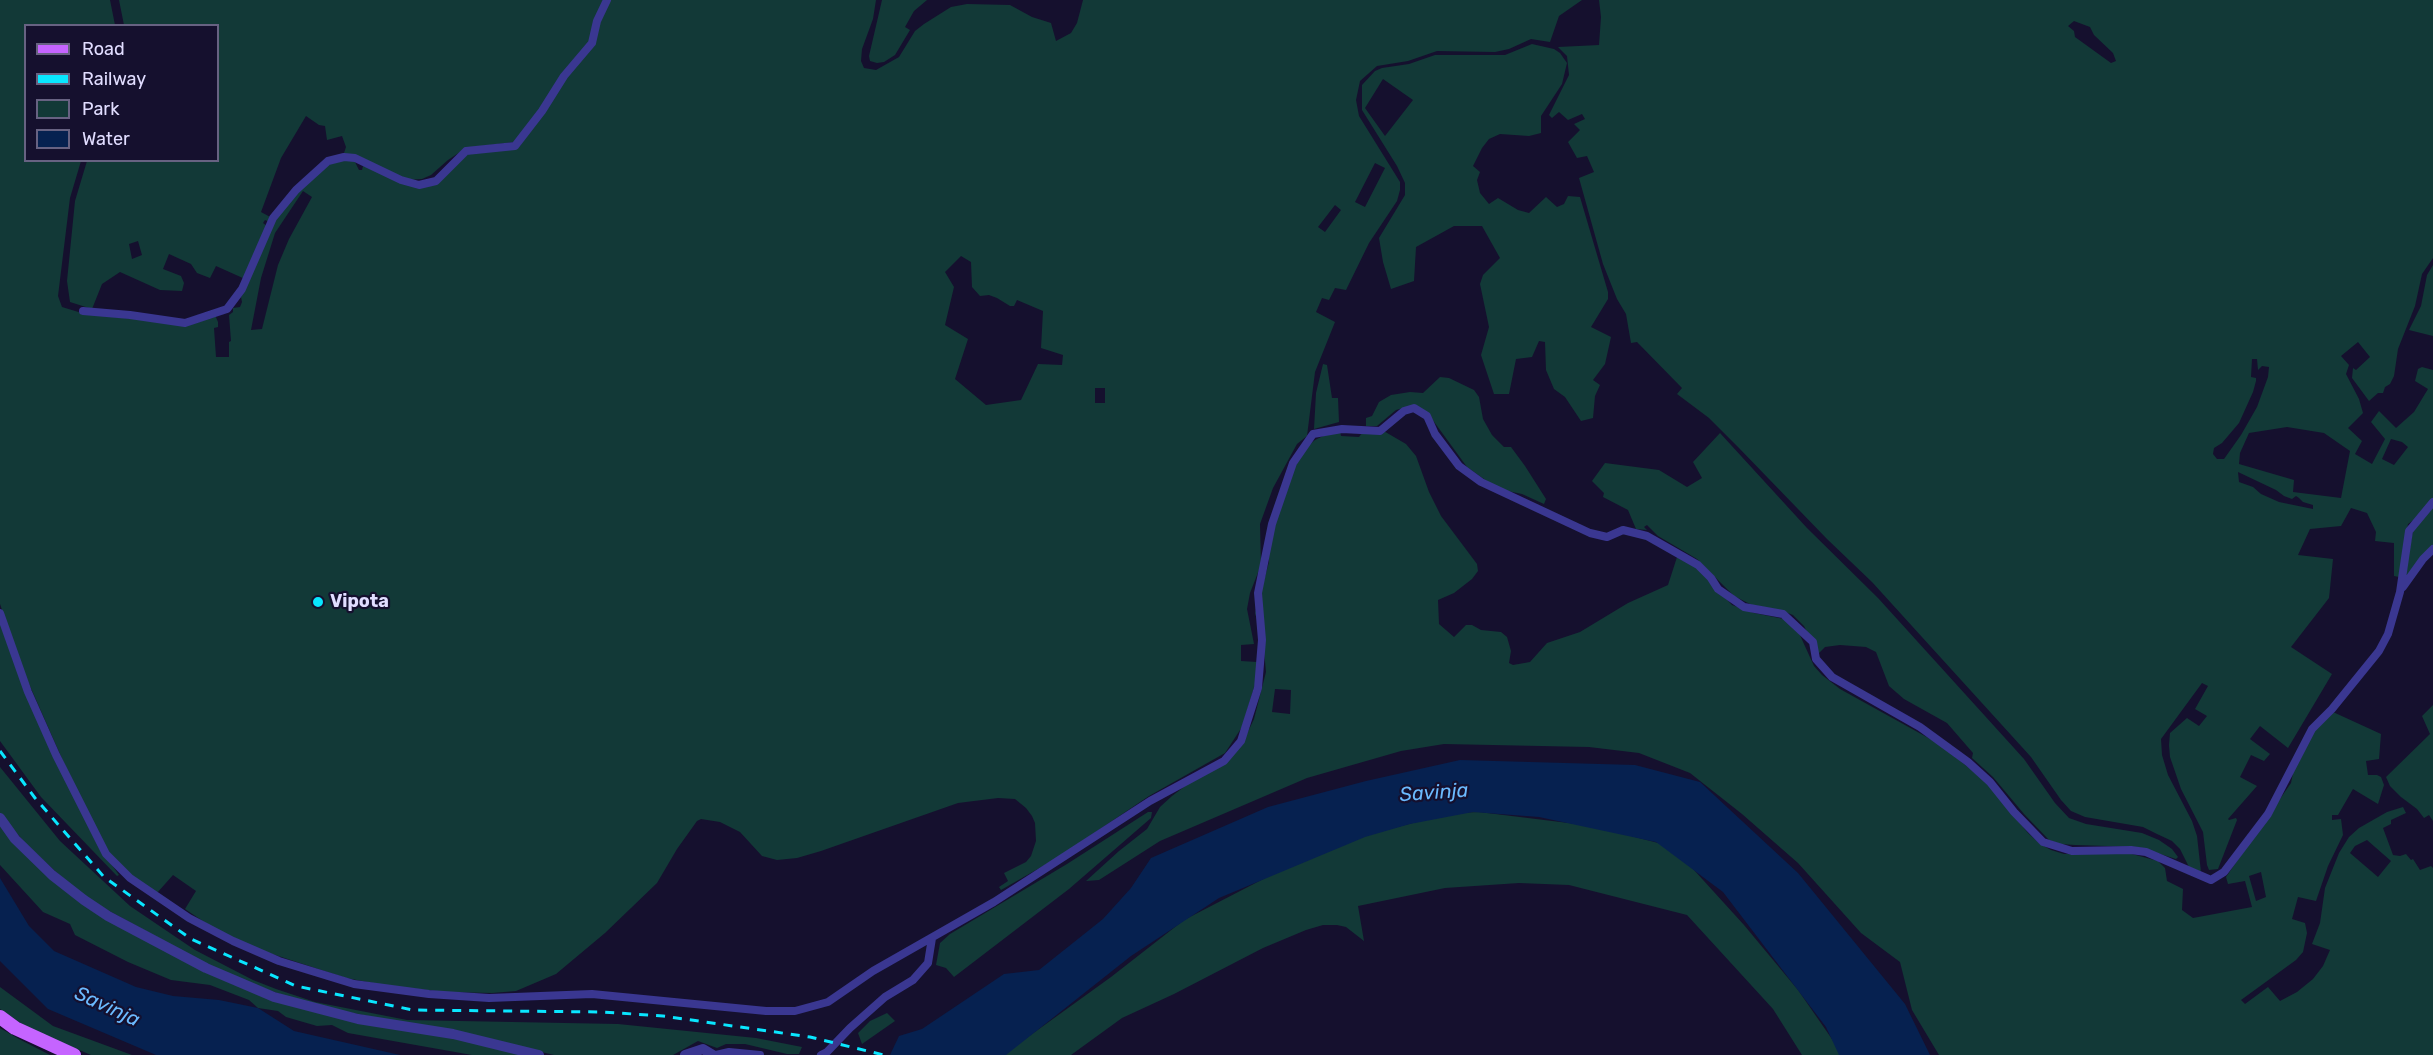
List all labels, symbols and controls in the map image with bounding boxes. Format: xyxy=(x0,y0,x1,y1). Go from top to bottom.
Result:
legend xyxy=(24,24,219,162)
text: Road xyxy=(82,38,125,60)
text: Railway xyxy=(82,68,146,90)
text: Park xyxy=(82,98,119,120)
text: Water xyxy=(82,128,130,150)
place label: Vipota xyxy=(330,591,389,613)
marker: Vipota xyxy=(311,595,325,609)
water label: Savinja xyxy=(1399,779,1469,807)
water label: Savinja xyxy=(71,982,143,1032)

